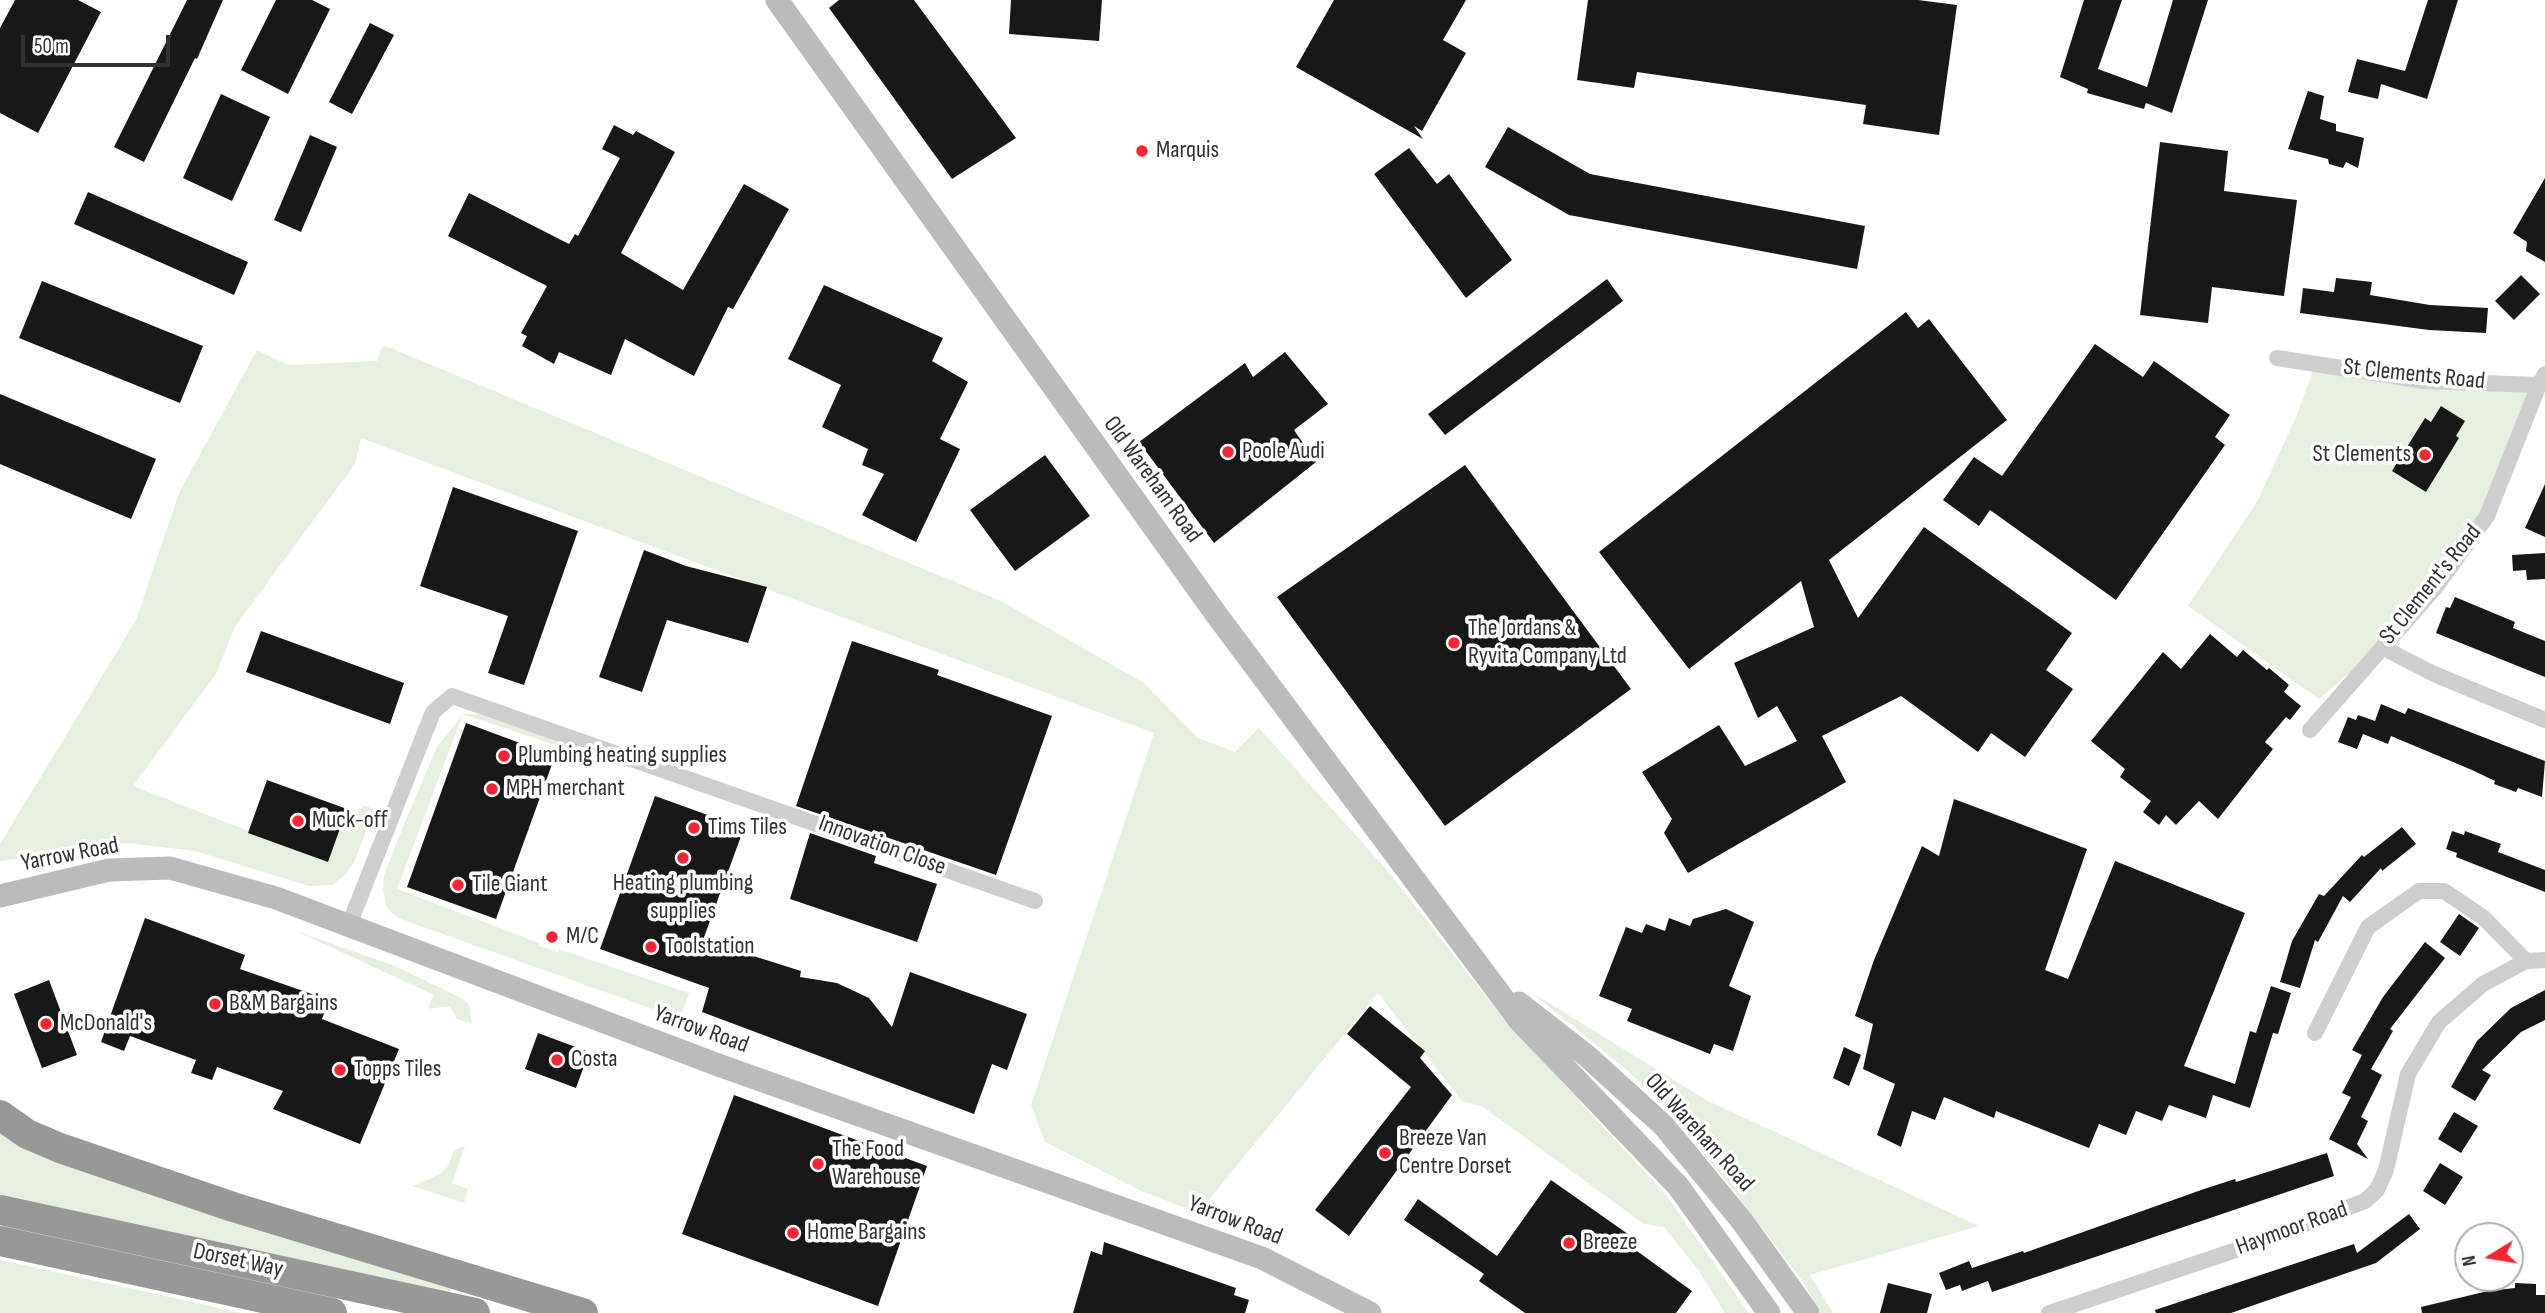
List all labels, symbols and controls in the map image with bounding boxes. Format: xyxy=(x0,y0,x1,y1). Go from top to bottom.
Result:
scale bar xyxy=(24,21,173,65)
text: 50 m xyxy=(34,34,69,59)
place label: Marquis xyxy=(1156,137,1219,165)
marker: Marquis xyxy=(1134,143,1150,159)
street label: St Clements Road xyxy=(2342,353,2486,397)
street label: Old Wareham Road xyxy=(1096,411,1208,549)
place label: Poole Audi xyxy=(1242,438,1325,466)
place label: St Clements xyxy=(2313,441,2411,469)
marker: Poole Audi xyxy=(1220,444,1236,460)
marker: St Clements xyxy=(2417,447,2433,463)
street label: St Clement's Road xyxy=(2374,519,2488,651)
place label: The Jordans & Ryvita Company Ltd xyxy=(1468,615,1627,671)
marker: The Jordans & Ryvita Company Ltd xyxy=(1446,635,1462,651)
place label: Plumbing heating supplies xyxy=(518,742,727,770)
marker: Plumbing heating supplies xyxy=(496,748,512,764)
place label: MPH merchant xyxy=(506,775,625,803)
marker: MPH merchant xyxy=(484,781,500,797)
place label: Muck-off xyxy=(312,807,388,835)
street label: Innovation Close xyxy=(814,810,950,882)
marker: Muck-off xyxy=(290,813,306,829)
place label: Tims Tiles xyxy=(708,814,787,842)
marker: Tims Tiles xyxy=(686,820,702,836)
street label: Yarrow Road xyxy=(19,831,121,879)
marker: Heating plumbing supplies xyxy=(675,850,691,866)
place label: Heating plumbing supplies xyxy=(613,870,753,926)
place label: Tile Giant xyxy=(472,871,548,899)
marker: Tile Giant xyxy=(450,877,466,893)
place label: M/C xyxy=(566,923,599,951)
marker: M/C xyxy=(544,929,560,945)
place label: Toolstation xyxy=(665,933,755,961)
marker: Toolstation xyxy=(643,939,659,955)
place label: B&M Bargains xyxy=(229,990,338,1018)
marker: B&M Bargains xyxy=(207,996,223,1012)
street label: Yarrow Road xyxy=(650,1000,752,1060)
place label: McDonald's xyxy=(60,1010,152,1038)
marker: McDonald's xyxy=(38,1016,54,1032)
place label: Costa xyxy=(571,1046,617,1074)
marker: Costa xyxy=(549,1052,565,1068)
place label: Topps Tiles xyxy=(354,1056,441,1084)
marker: Topps Tiles xyxy=(332,1062,348,1078)
street label: Old Wareham Road xyxy=(1638,1068,1760,1198)
place label: Breeze Van Centre Dorset xyxy=(1399,1125,1512,1181)
place label: The Food Warehouse xyxy=(832,1136,921,1192)
marker: Breeze Van Centre Dorset xyxy=(1377,1145,1393,1161)
marker: The Food Warehouse xyxy=(810,1156,826,1172)
street label: Yarrow Road xyxy=(1184,1190,1286,1252)
street label: Haymoor Road xyxy=(2232,1196,2352,1262)
place label: Home Bargains xyxy=(807,1219,926,1247)
north arrow xyxy=(2454,1222,2524,1292)
marker: Home Bargains xyxy=(785,1225,801,1241)
place label: Breeze xyxy=(1583,1229,1637,1257)
marker: Breeze xyxy=(1561,1235,1577,1251)
street label: Dorset Way xyxy=(191,1237,285,1285)
text: N xyxy=(2458,1254,2482,1268)

